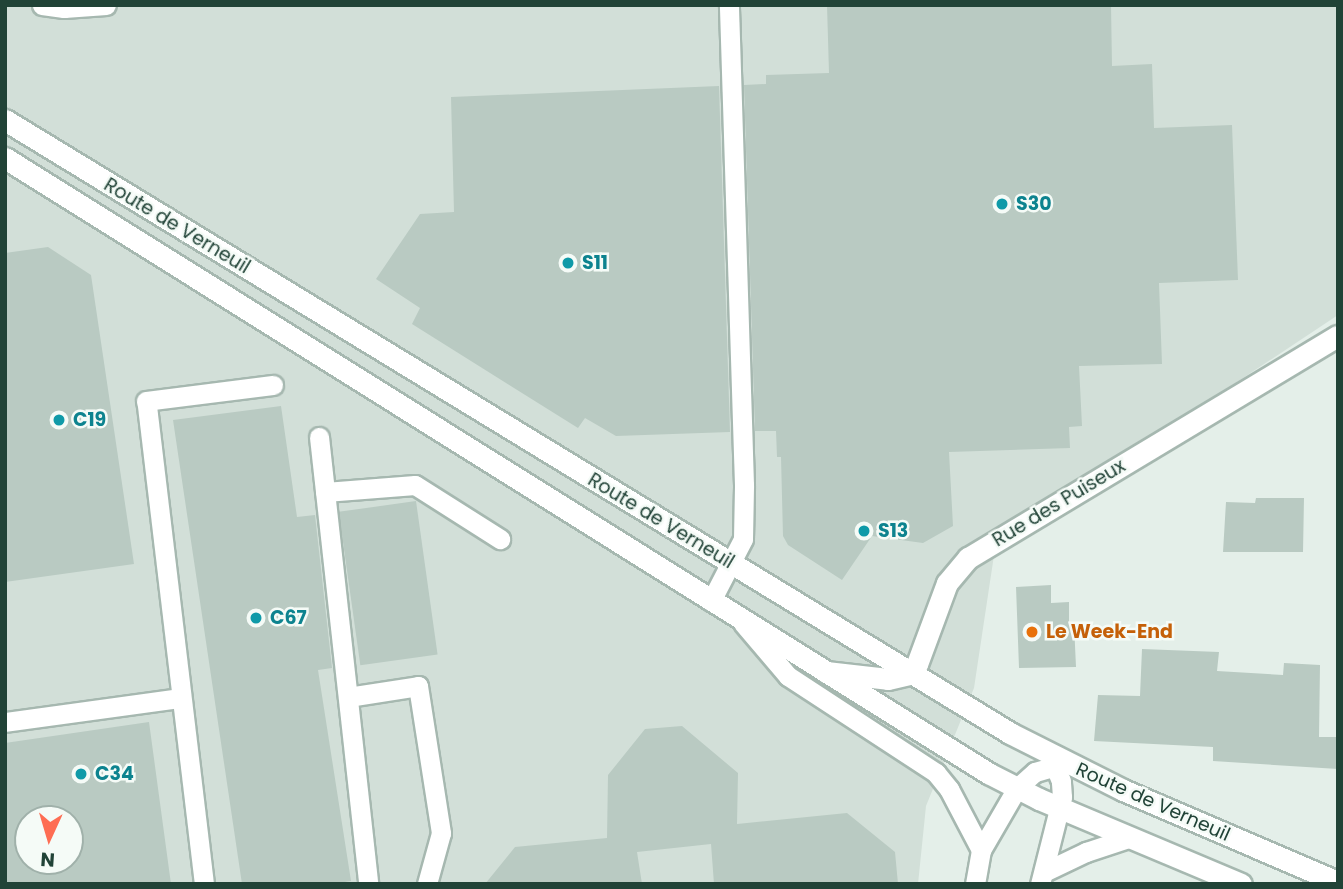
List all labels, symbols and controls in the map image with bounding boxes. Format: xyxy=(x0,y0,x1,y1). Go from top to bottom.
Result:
street label: Route de Verneuil xyxy=(100,173,254,279)
place label: S30 xyxy=(1016,193,1052,215)
marker: S30 xyxy=(994,196,1010,212)
place label: S11 xyxy=(582,252,608,274)
marker: S11 xyxy=(560,255,576,271)
place label: C19 xyxy=(73,409,106,431)
marker: C19 xyxy=(51,412,67,428)
street label: Rue des Puiseux xyxy=(988,454,1130,552)
street label: Route de Verneuil xyxy=(584,468,738,574)
place label: S13 xyxy=(878,520,908,542)
marker: S13 xyxy=(856,523,872,539)
place label: C67 xyxy=(270,607,307,629)
marker: C67 xyxy=(248,610,264,626)
place label: Le Week-End xyxy=(1046,621,1173,643)
marker: Le Week-End xyxy=(1024,624,1040,640)
street label: Route de Verneuil xyxy=(1072,758,1234,846)
place label: C34 xyxy=(95,763,134,785)
marker: C34 xyxy=(73,766,89,782)
north arrow xyxy=(14,805,84,875)
text: N xyxy=(40,845,56,873)

